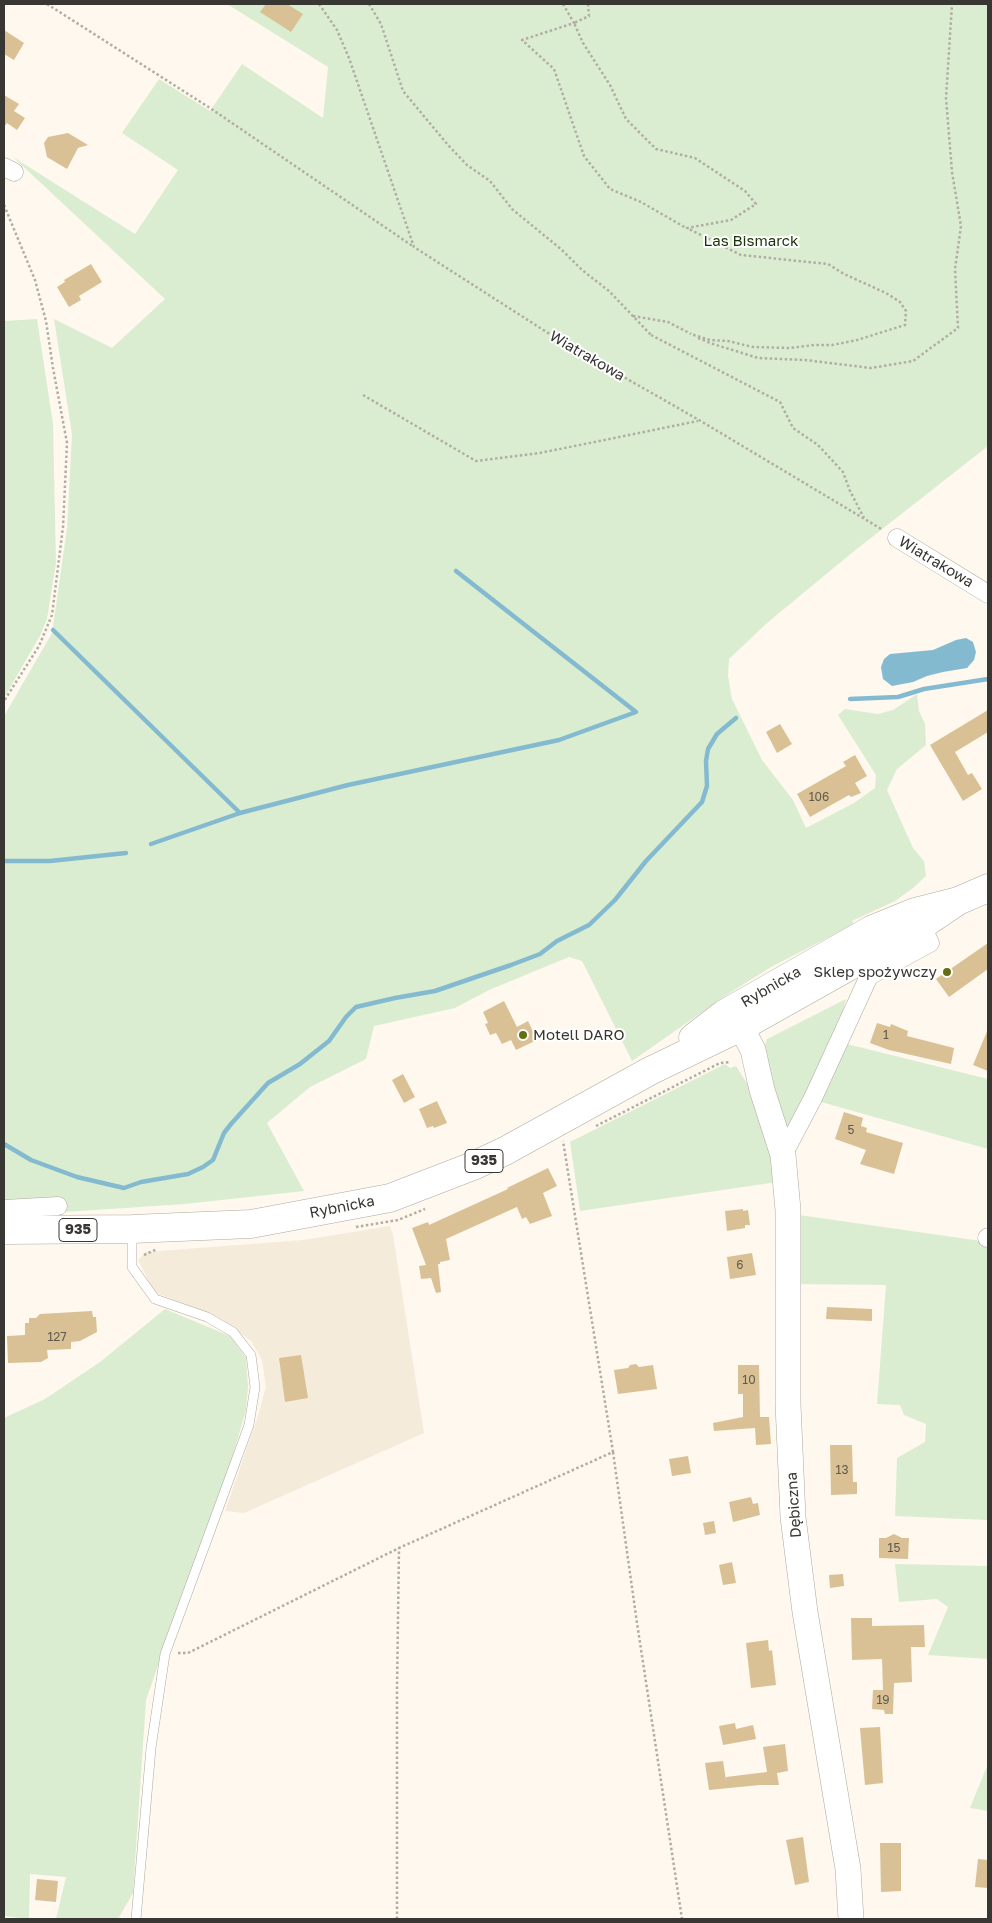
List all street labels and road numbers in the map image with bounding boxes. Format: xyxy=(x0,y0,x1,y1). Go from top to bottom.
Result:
street label: Wiatrakowa xyxy=(546,327,628,385)
street label: Wiatrakowa xyxy=(895,533,977,591)
street label: Rybnicka xyxy=(738,963,804,1011)
road number: 935 xyxy=(465,1150,503,1172)
street label: Rybnicka xyxy=(308,1192,376,1222)
road number: 935 xyxy=(59,1218,97,1242)
street label: Dębiczna xyxy=(783,1471,805,1539)

